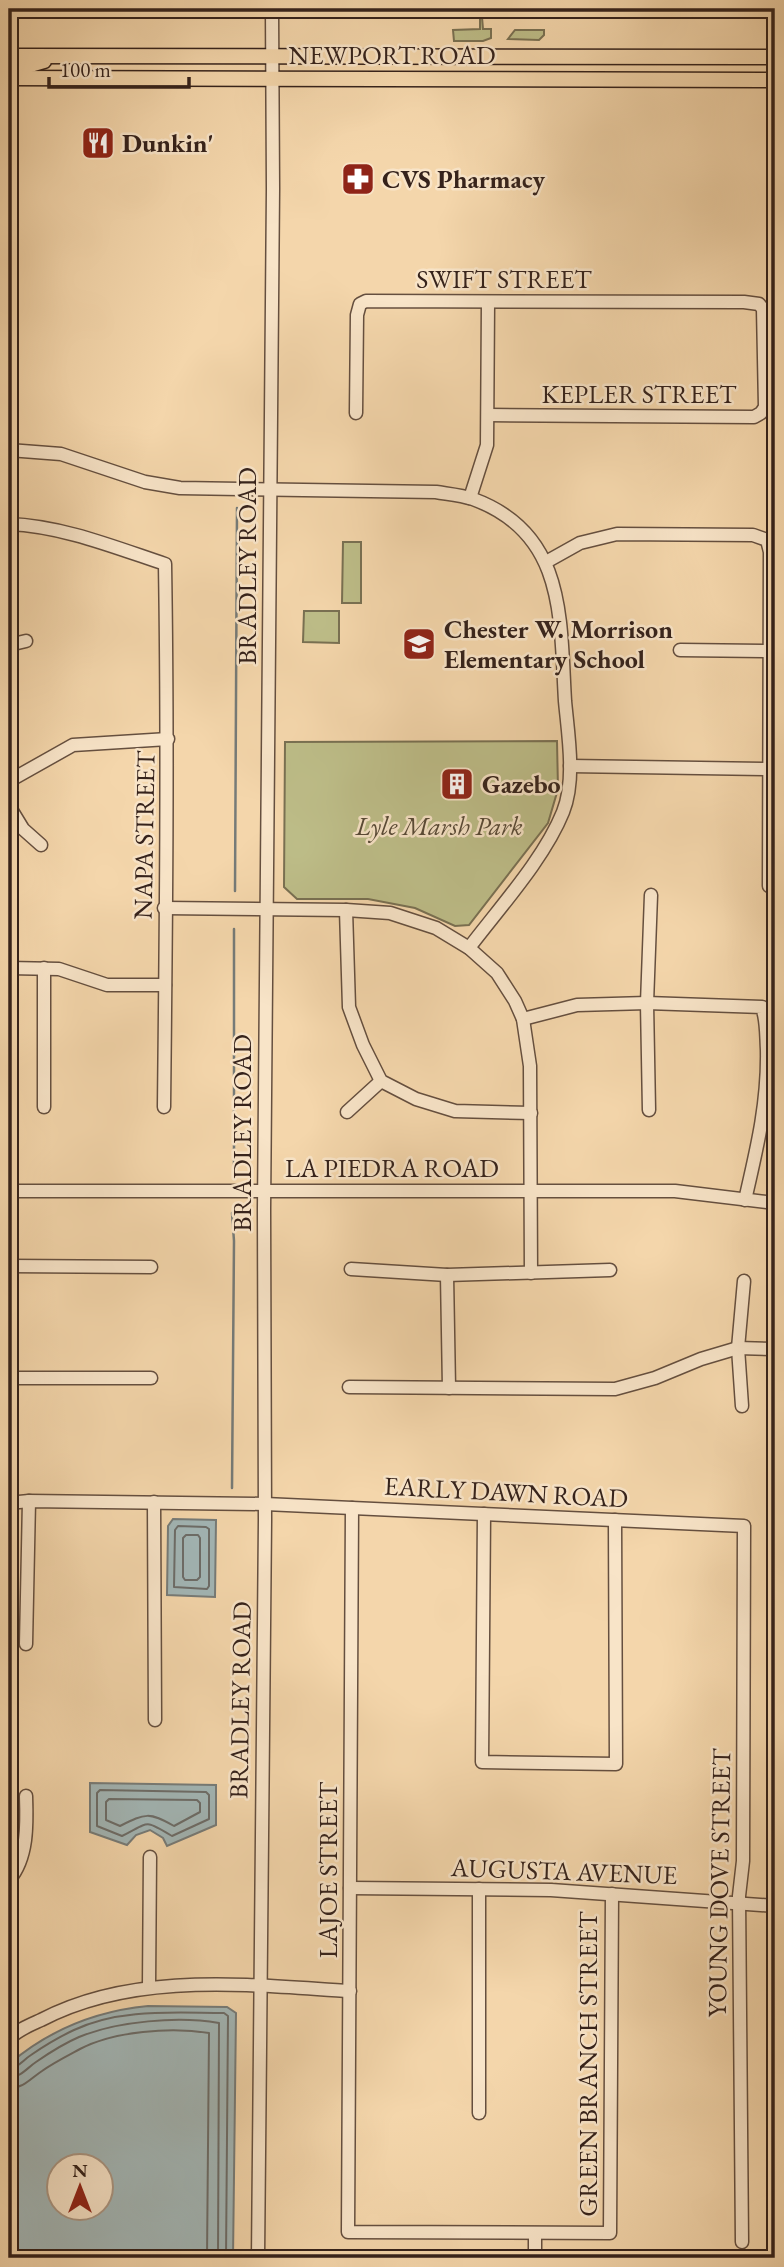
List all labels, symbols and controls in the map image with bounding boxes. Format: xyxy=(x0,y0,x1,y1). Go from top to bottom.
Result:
street label: NEWPORT ROAD xyxy=(288,38,496,72)
scale bar xyxy=(49,46,189,90)
text: 100 m xyxy=(60,56,111,83)
restaurant icon: Dunkin' xyxy=(79,124,117,162)
place label: Dunkin' xyxy=(122,126,214,160)
pharmacy icon: CVS Pharmacy xyxy=(339,160,377,198)
place label: CVS Pharmacy xyxy=(382,162,546,196)
street label: SWIFT STREET xyxy=(416,262,592,296)
street label: KEPLER STREET xyxy=(541,377,737,411)
street label: BRADLEY ROAD xyxy=(230,467,264,665)
place label: Chester W. Morrison Elementary School xyxy=(444,612,673,676)
school or university icon: Chester W. Morrison Elementary School xyxy=(400,625,438,663)
street label: NAPA STREET xyxy=(126,750,162,920)
building icon: Gazebo xyxy=(438,765,476,803)
place label: Gazebo xyxy=(482,767,561,801)
park label: Lyle Marsh Park xyxy=(354,809,523,843)
street label: BRADLEY ROAD xyxy=(225,1034,259,1232)
street label: LA PIEDRA ROAD xyxy=(285,1151,499,1185)
street label: EARLY DAWN ROAD xyxy=(383,1469,629,1515)
street label: BRADLEY ROAD xyxy=(221,1601,259,1799)
street label: YOUNG DOVE STREET xyxy=(700,1748,738,2018)
street label: LAJOE STREET xyxy=(311,1781,345,1958)
street label: AUGUSTA AVENUE xyxy=(449,1850,678,1892)
street label: GREEN BRANCH STREET xyxy=(571,1911,605,2217)
north arrow xyxy=(46,2152,116,2222)
text: N xyxy=(72,2158,88,2183)

